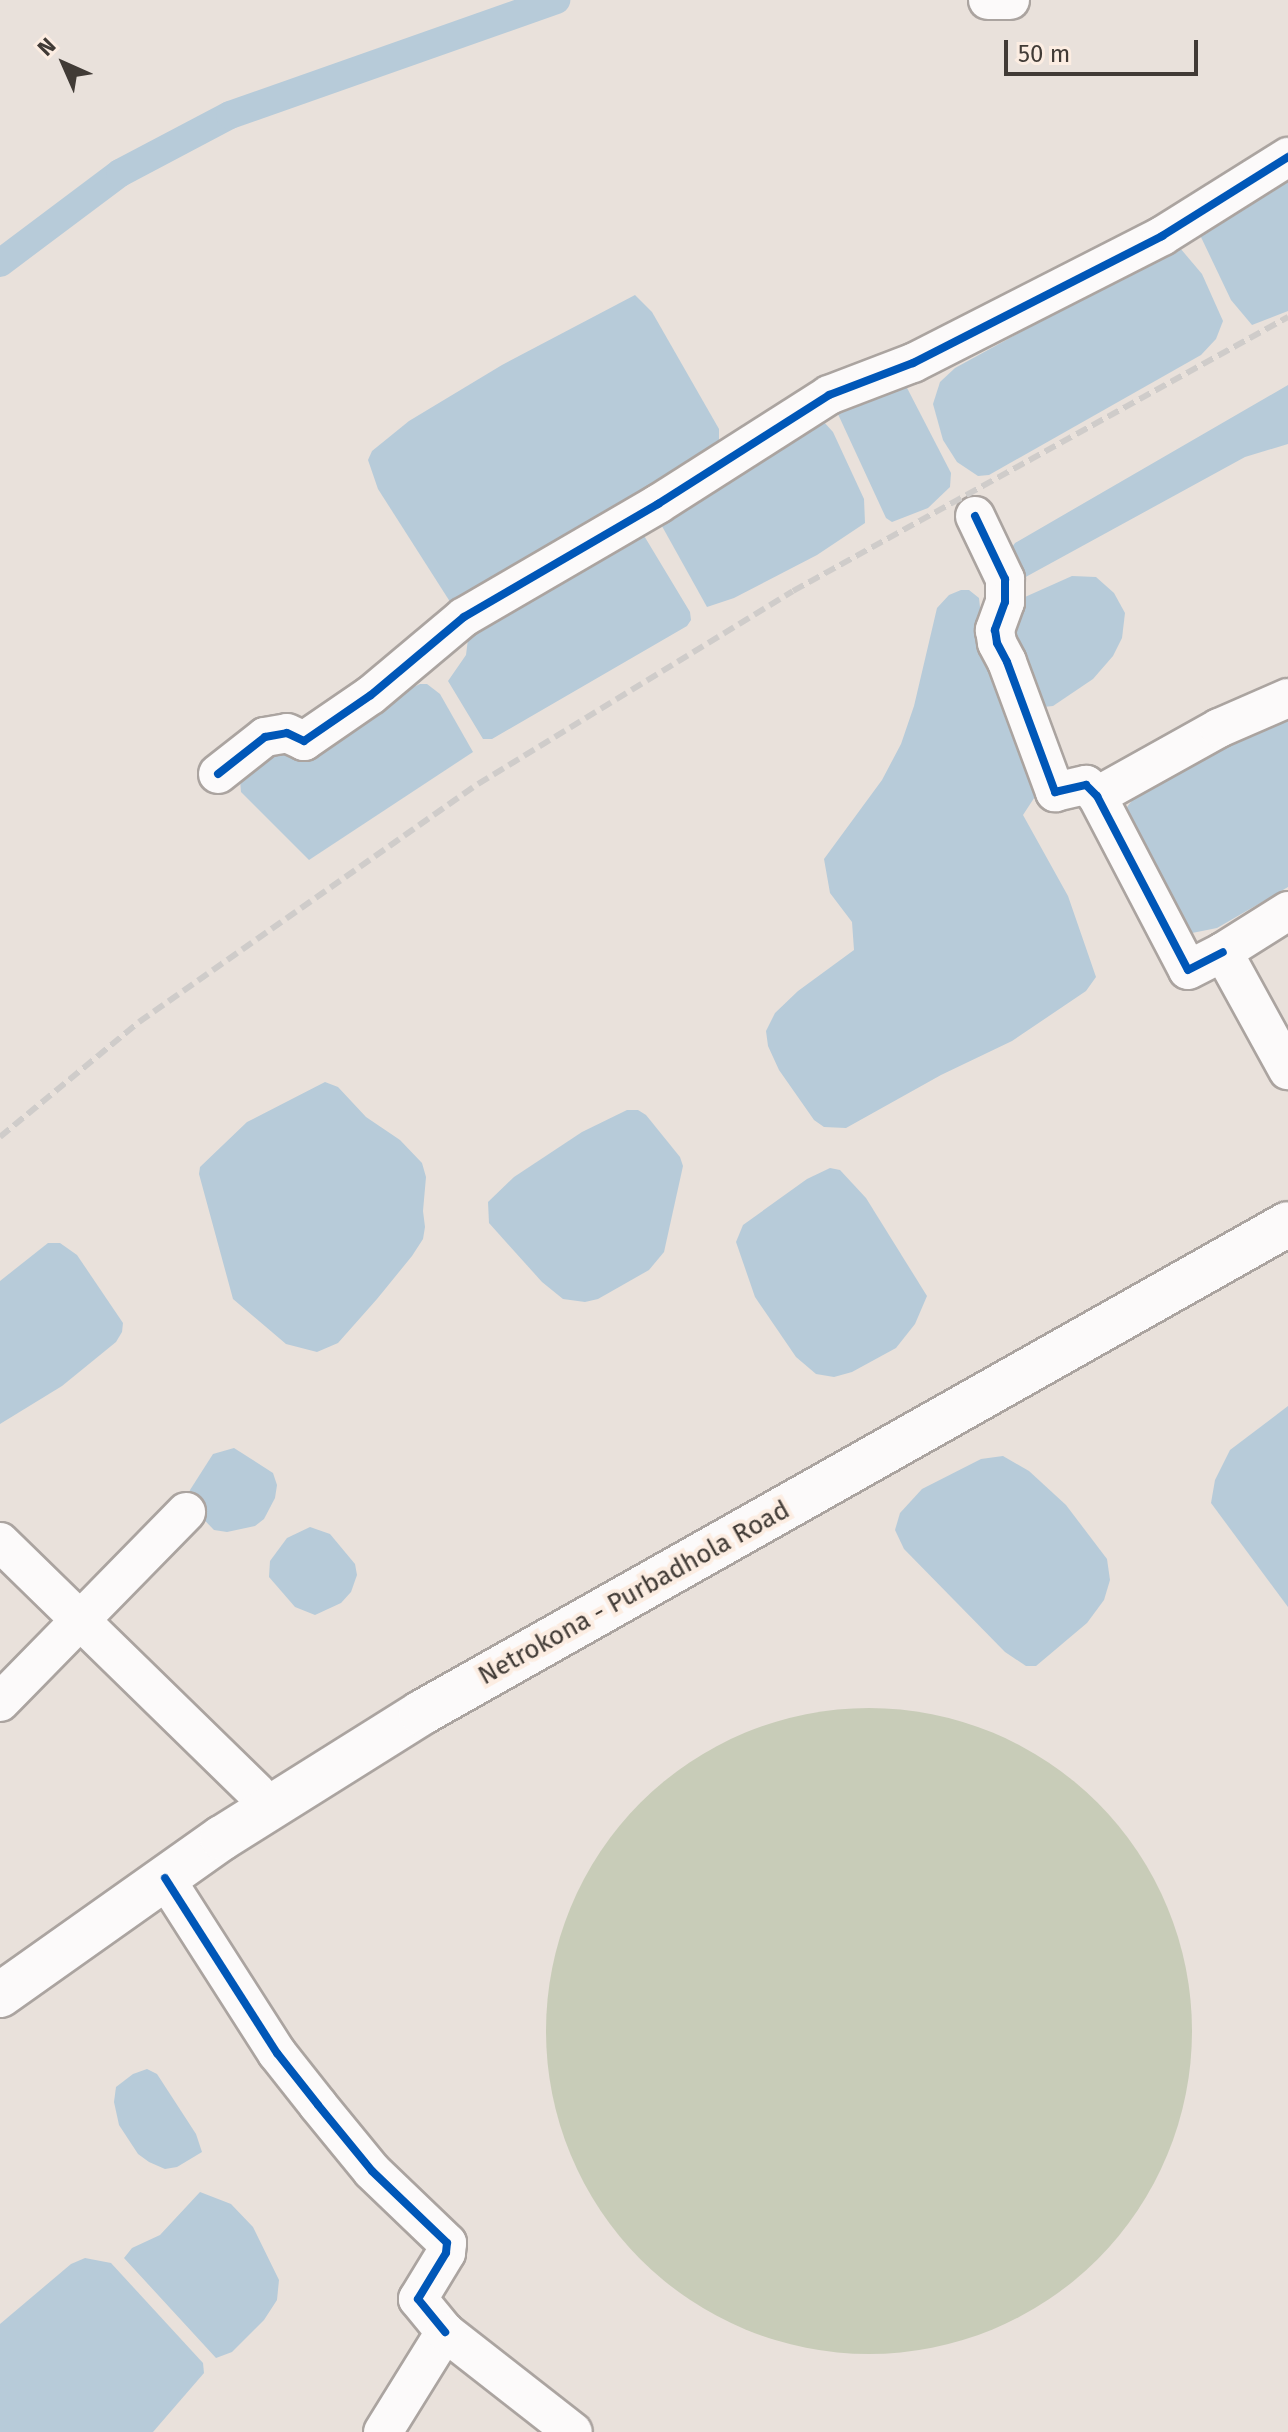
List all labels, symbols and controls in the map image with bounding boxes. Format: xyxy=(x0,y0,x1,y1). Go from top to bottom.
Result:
north arrow xyxy=(24,24,104,104)
scale bar xyxy=(1008,24,1202,74)
text: N xyxy=(32,32,61,61)
text: 50 m xyxy=(1018,40,1070,68)
street label: Netrokona - Purbadhola Road xyxy=(473,1494,795,1692)

